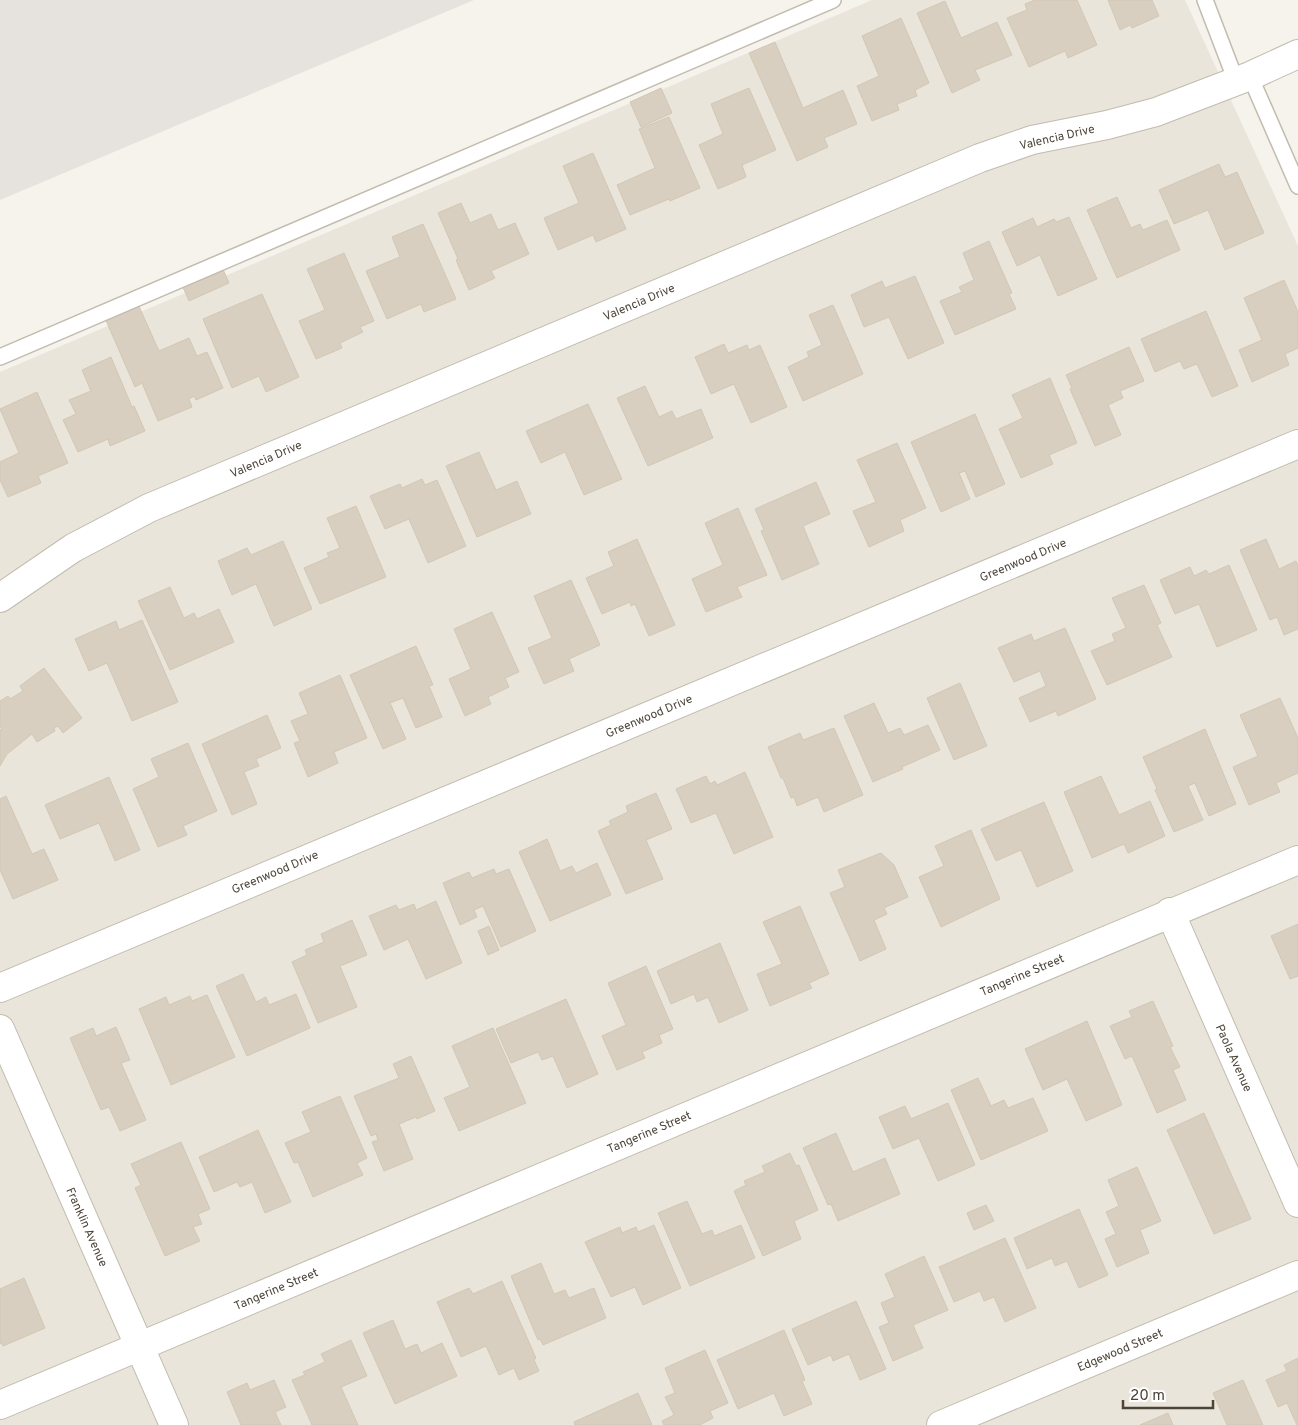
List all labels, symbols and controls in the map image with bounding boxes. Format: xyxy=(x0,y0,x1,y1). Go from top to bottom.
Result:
street label: Valencia Drive xyxy=(1018,122,1096,154)
street label: Valencia Drive xyxy=(601,281,678,325)
street label: Valencia Drive xyxy=(228,438,305,482)
street label: Greenwood Drive xyxy=(978,535,1069,586)
street label: Greenwood Drive xyxy=(604,691,695,742)
street label: Greenwood Drive xyxy=(230,847,321,898)
street label: Tangerine Street xyxy=(978,951,1067,1001)
street label: Paola Avenue xyxy=(1211,1022,1255,1095)
street label: Tangerine Street xyxy=(605,1108,694,1158)
street label: Franklin Avenue xyxy=(61,1185,111,1270)
street label: Tangerine Street xyxy=(232,1265,321,1315)
street label: Edgewood Street xyxy=(1075,1326,1166,1376)
scale bar xyxy=(1123,1378,1213,1410)
text: 20 m xyxy=(1130,1387,1165,1406)

